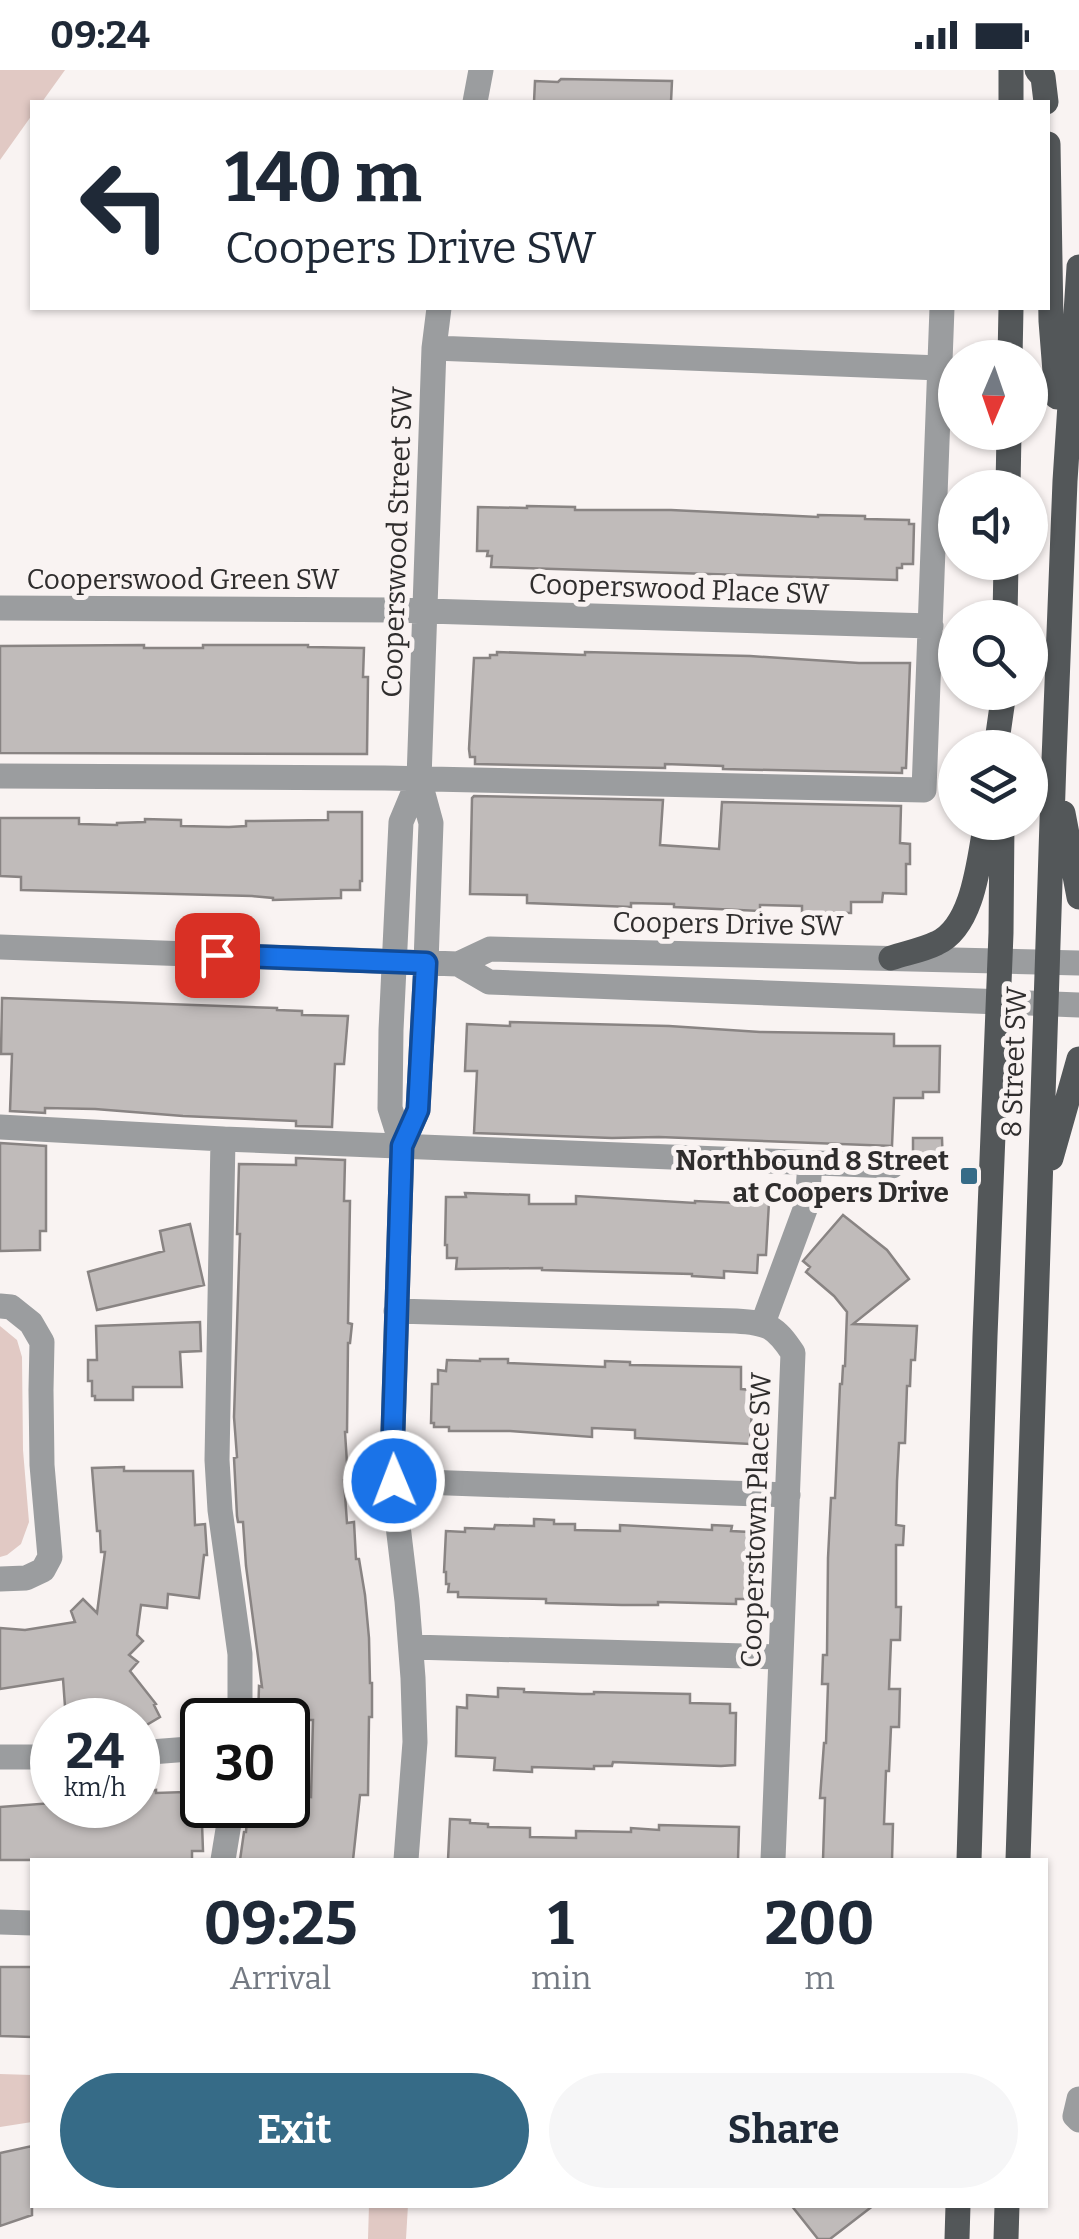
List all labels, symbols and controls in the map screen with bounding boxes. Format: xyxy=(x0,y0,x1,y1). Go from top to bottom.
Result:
text: 09:24 xyxy=(50,12,150,58)
text: 140 m xyxy=(225,136,422,220)
icon: left xyxy=(60,140,190,270)
text: Coopers Drive SW xyxy=(225,221,596,275)
north arrow xyxy=(938,340,1048,450)
map controls xyxy=(938,340,1048,840)
street label: Cooperswood Street SW xyxy=(375,386,419,698)
button: sound xyxy=(938,470,1048,580)
street label: Cooperswood Green SW xyxy=(26,563,340,596)
street label: Cooperswood Place SW xyxy=(528,567,830,611)
button: search xyxy=(938,600,1048,710)
button: layers xyxy=(938,730,1048,840)
street label: Coopers Drive SW xyxy=(612,905,844,943)
pin xyxy=(175,913,260,998)
icon: arrive xyxy=(190,928,245,983)
street label: 8 Street SW xyxy=(995,986,1033,1138)
place label: Northbound 8 Street at Coopers Drive xyxy=(675,1144,949,1209)
marker: Northbound 8 Street at Coopers Drive xyxy=(958,1165,980,1187)
street label: Cooperstown Place SW xyxy=(734,1371,778,1668)
position arrow xyxy=(342,1429,446,1533)
speed limit sign: 30 xyxy=(180,1698,310,1828)
text: 24 xyxy=(66,1721,124,1781)
text: km/h xyxy=(64,1773,126,1803)
text: 09:25 xyxy=(203,1888,358,1960)
text: 1 xyxy=(548,1888,574,1960)
text: 200 xyxy=(765,1888,875,1960)
text: Arrival xyxy=(230,1959,331,1997)
text: min xyxy=(531,1959,591,1997)
text: m xyxy=(804,1959,835,1997)
button: Exit xyxy=(60,2073,529,2188)
button: Share xyxy=(549,2073,1018,2188)

